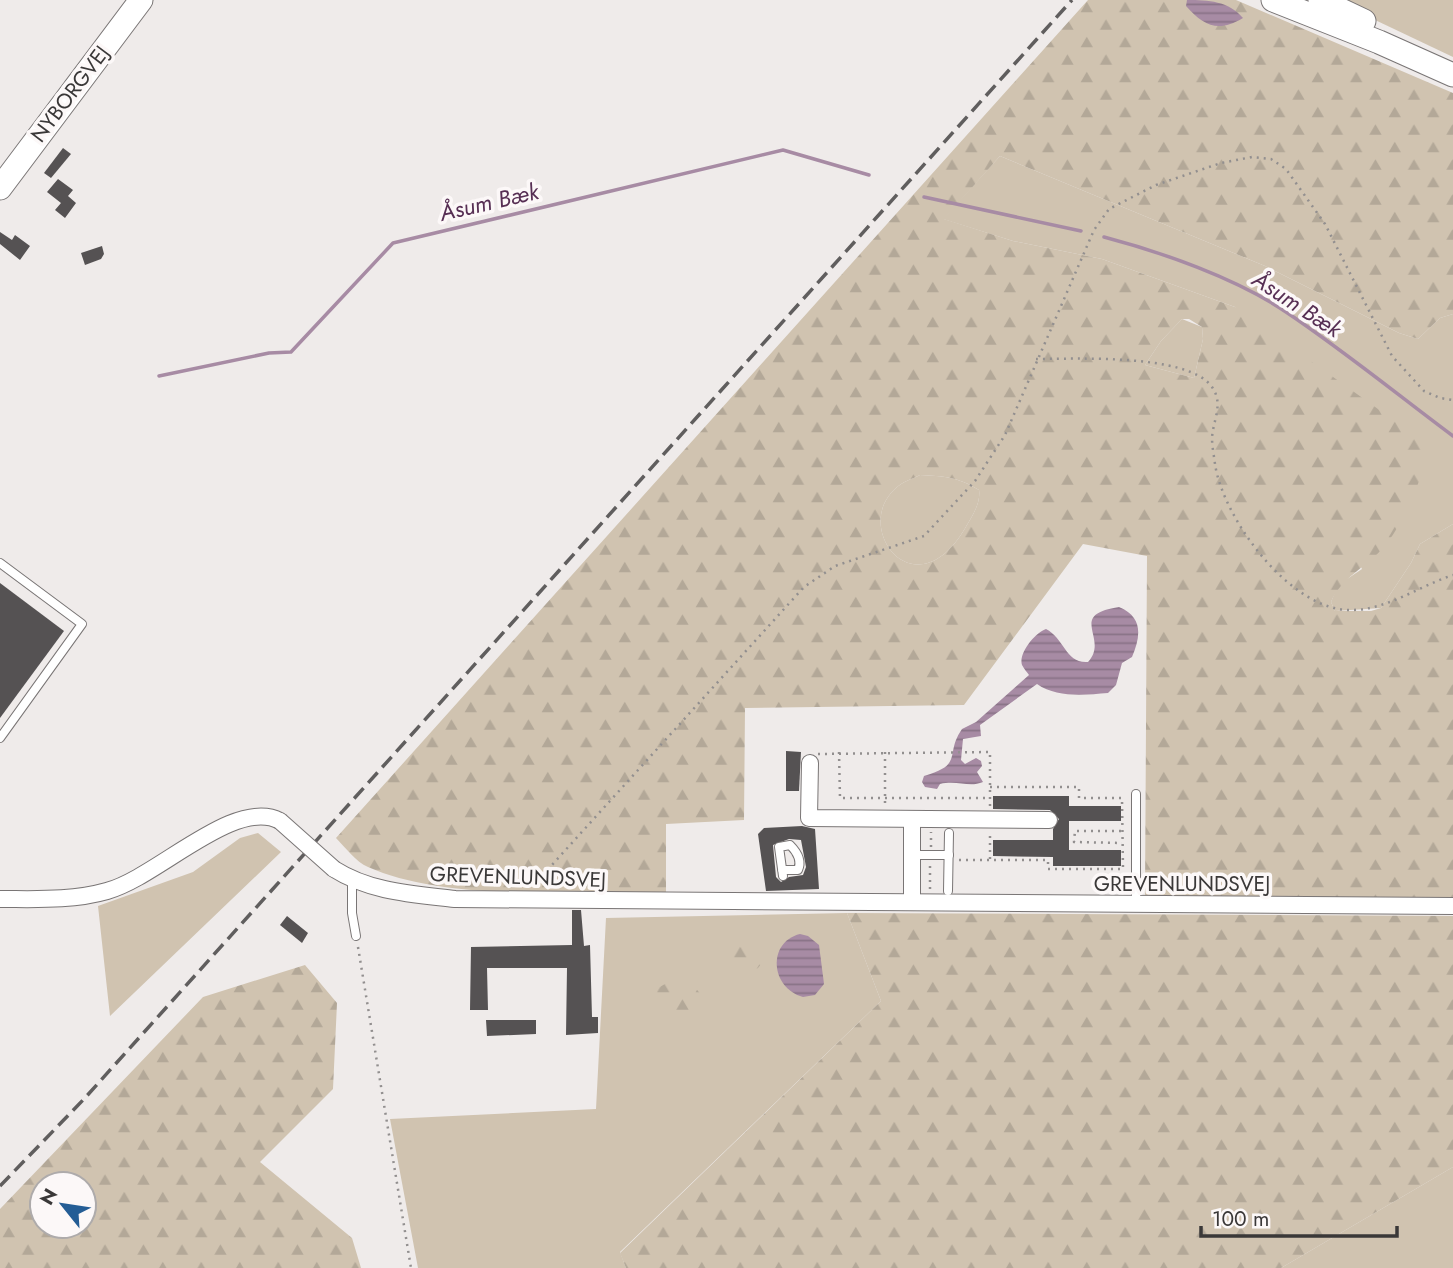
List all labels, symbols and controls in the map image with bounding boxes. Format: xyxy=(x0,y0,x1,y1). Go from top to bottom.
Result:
street label: NYBORGVEJ xyxy=(24,39,116,149)
water label: Åsum Bæk xyxy=(435,174,543,230)
water label: Åsum Bæk xyxy=(1245,262,1349,346)
street label: GREVENLUNDSVEJ xyxy=(429,859,607,895)
street label: GREVENLUNDSVEJ xyxy=(1094,869,1270,899)
north arrow xyxy=(28,1170,98,1240)
text: N xyxy=(33,1183,64,1210)
scale bar xyxy=(1201,1194,1397,1238)
text: 100 m xyxy=(1212,1204,1269,1234)

